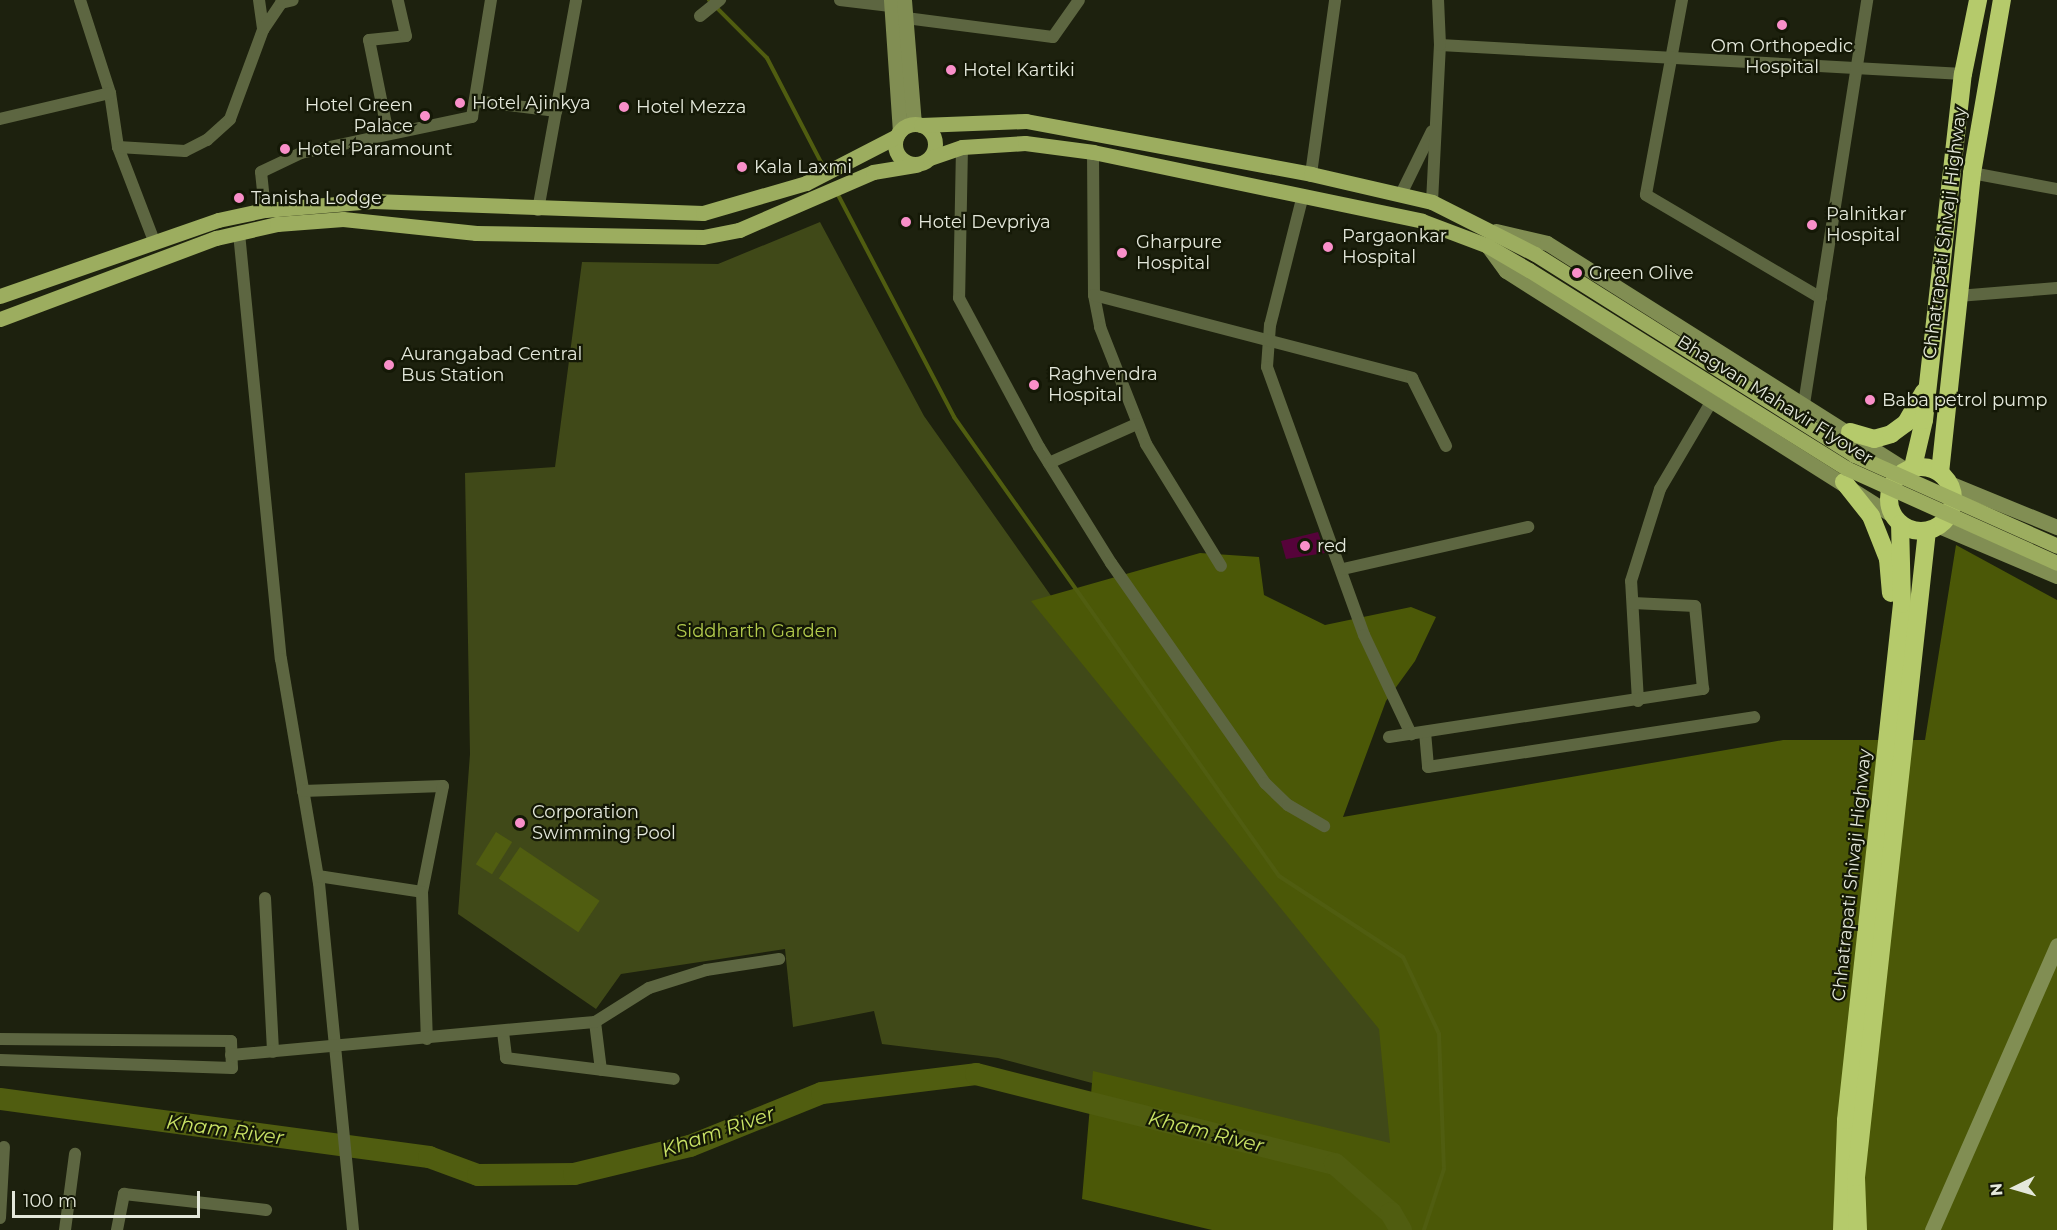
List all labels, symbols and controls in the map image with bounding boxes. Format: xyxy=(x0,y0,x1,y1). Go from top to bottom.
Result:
marker: Om Orthopedic Hospital xyxy=(1773,16,1791,34)
place label: Om Orthopedic Hospital xyxy=(1711,36,1853,78)
place label: Hotel Kartiki xyxy=(963,59,1075,81)
marker: Hotel Kartiki xyxy=(944,63,958,77)
place label: Hotel Ajinkya xyxy=(472,92,591,114)
place label: Hotel Green Palace xyxy=(305,95,413,138)
marker: Hotel Ajinkya xyxy=(453,96,467,110)
place label: Hotel Mezza xyxy=(636,96,746,118)
marker: Hotel Mezza xyxy=(617,100,631,114)
street label: Chhatrapati Shivaji Highway xyxy=(1919,106,1971,360)
marker: Hotel Green Palace xyxy=(418,109,432,123)
place label: Hotel Paramount xyxy=(297,138,453,160)
marker: Hotel Paramount xyxy=(278,142,292,156)
place label: Kala Laxmi xyxy=(754,156,852,178)
marker: Kala Laxmi xyxy=(735,160,749,174)
place label: Tanisha Lodge xyxy=(251,187,382,209)
marker: Tanisha Lodge xyxy=(232,191,246,205)
place label: Palnitkar Hospital xyxy=(1826,204,1907,246)
place label: Hotel Devpriya xyxy=(918,211,1051,233)
marker: Hotel Devpriya xyxy=(899,215,913,229)
marker: Palnitkar Hospital xyxy=(1803,216,1821,234)
place label: Pargaonkar Hospital xyxy=(1342,226,1447,268)
place label: Gharpure Hospital xyxy=(1136,232,1222,274)
marker: Pargaonkar Hospital xyxy=(1319,238,1337,256)
marker: Gharpure Hospital xyxy=(1113,244,1131,262)
place label: Green Olive xyxy=(1589,262,1694,284)
marker: Green Olive xyxy=(1570,266,1584,280)
street label: Bhagvan Mahavir Flyover xyxy=(1673,331,1877,469)
place label: Aurangabad Central Bus Station xyxy=(401,344,582,386)
marker: Aurangabad Central Bus Station xyxy=(382,358,396,372)
place label: Raghvendra Hospital xyxy=(1048,364,1158,406)
marker: Raghvendra Hospital xyxy=(1025,376,1043,394)
place label: Baba petrol pump xyxy=(1882,389,2047,411)
marker: Baba petrol pump xyxy=(1863,393,1877,407)
place label: red xyxy=(1317,535,1347,557)
marker: red xyxy=(1298,539,1312,553)
park label: Siddharth Garden xyxy=(676,620,838,642)
street label: Chhatrapati Shivaji Highway xyxy=(1828,748,1876,1002)
place label: Corporation Swimming Pool xyxy=(532,802,676,844)
marker: Corporation Swimming Pool xyxy=(513,816,527,830)
water label: Kham River xyxy=(658,1101,778,1163)
water label: Kham River xyxy=(1146,1106,1266,1158)
water label: Kham River xyxy=(165,1110,285,1150)
north arrow xyxy=(1985,1158,2045,1218)
scale bar xyxy=(15,1179,202,1217)
text: N xyxy=(1987,1182,2007,1197)
text: 100 m xyxy=(23,1190,77,1212)

